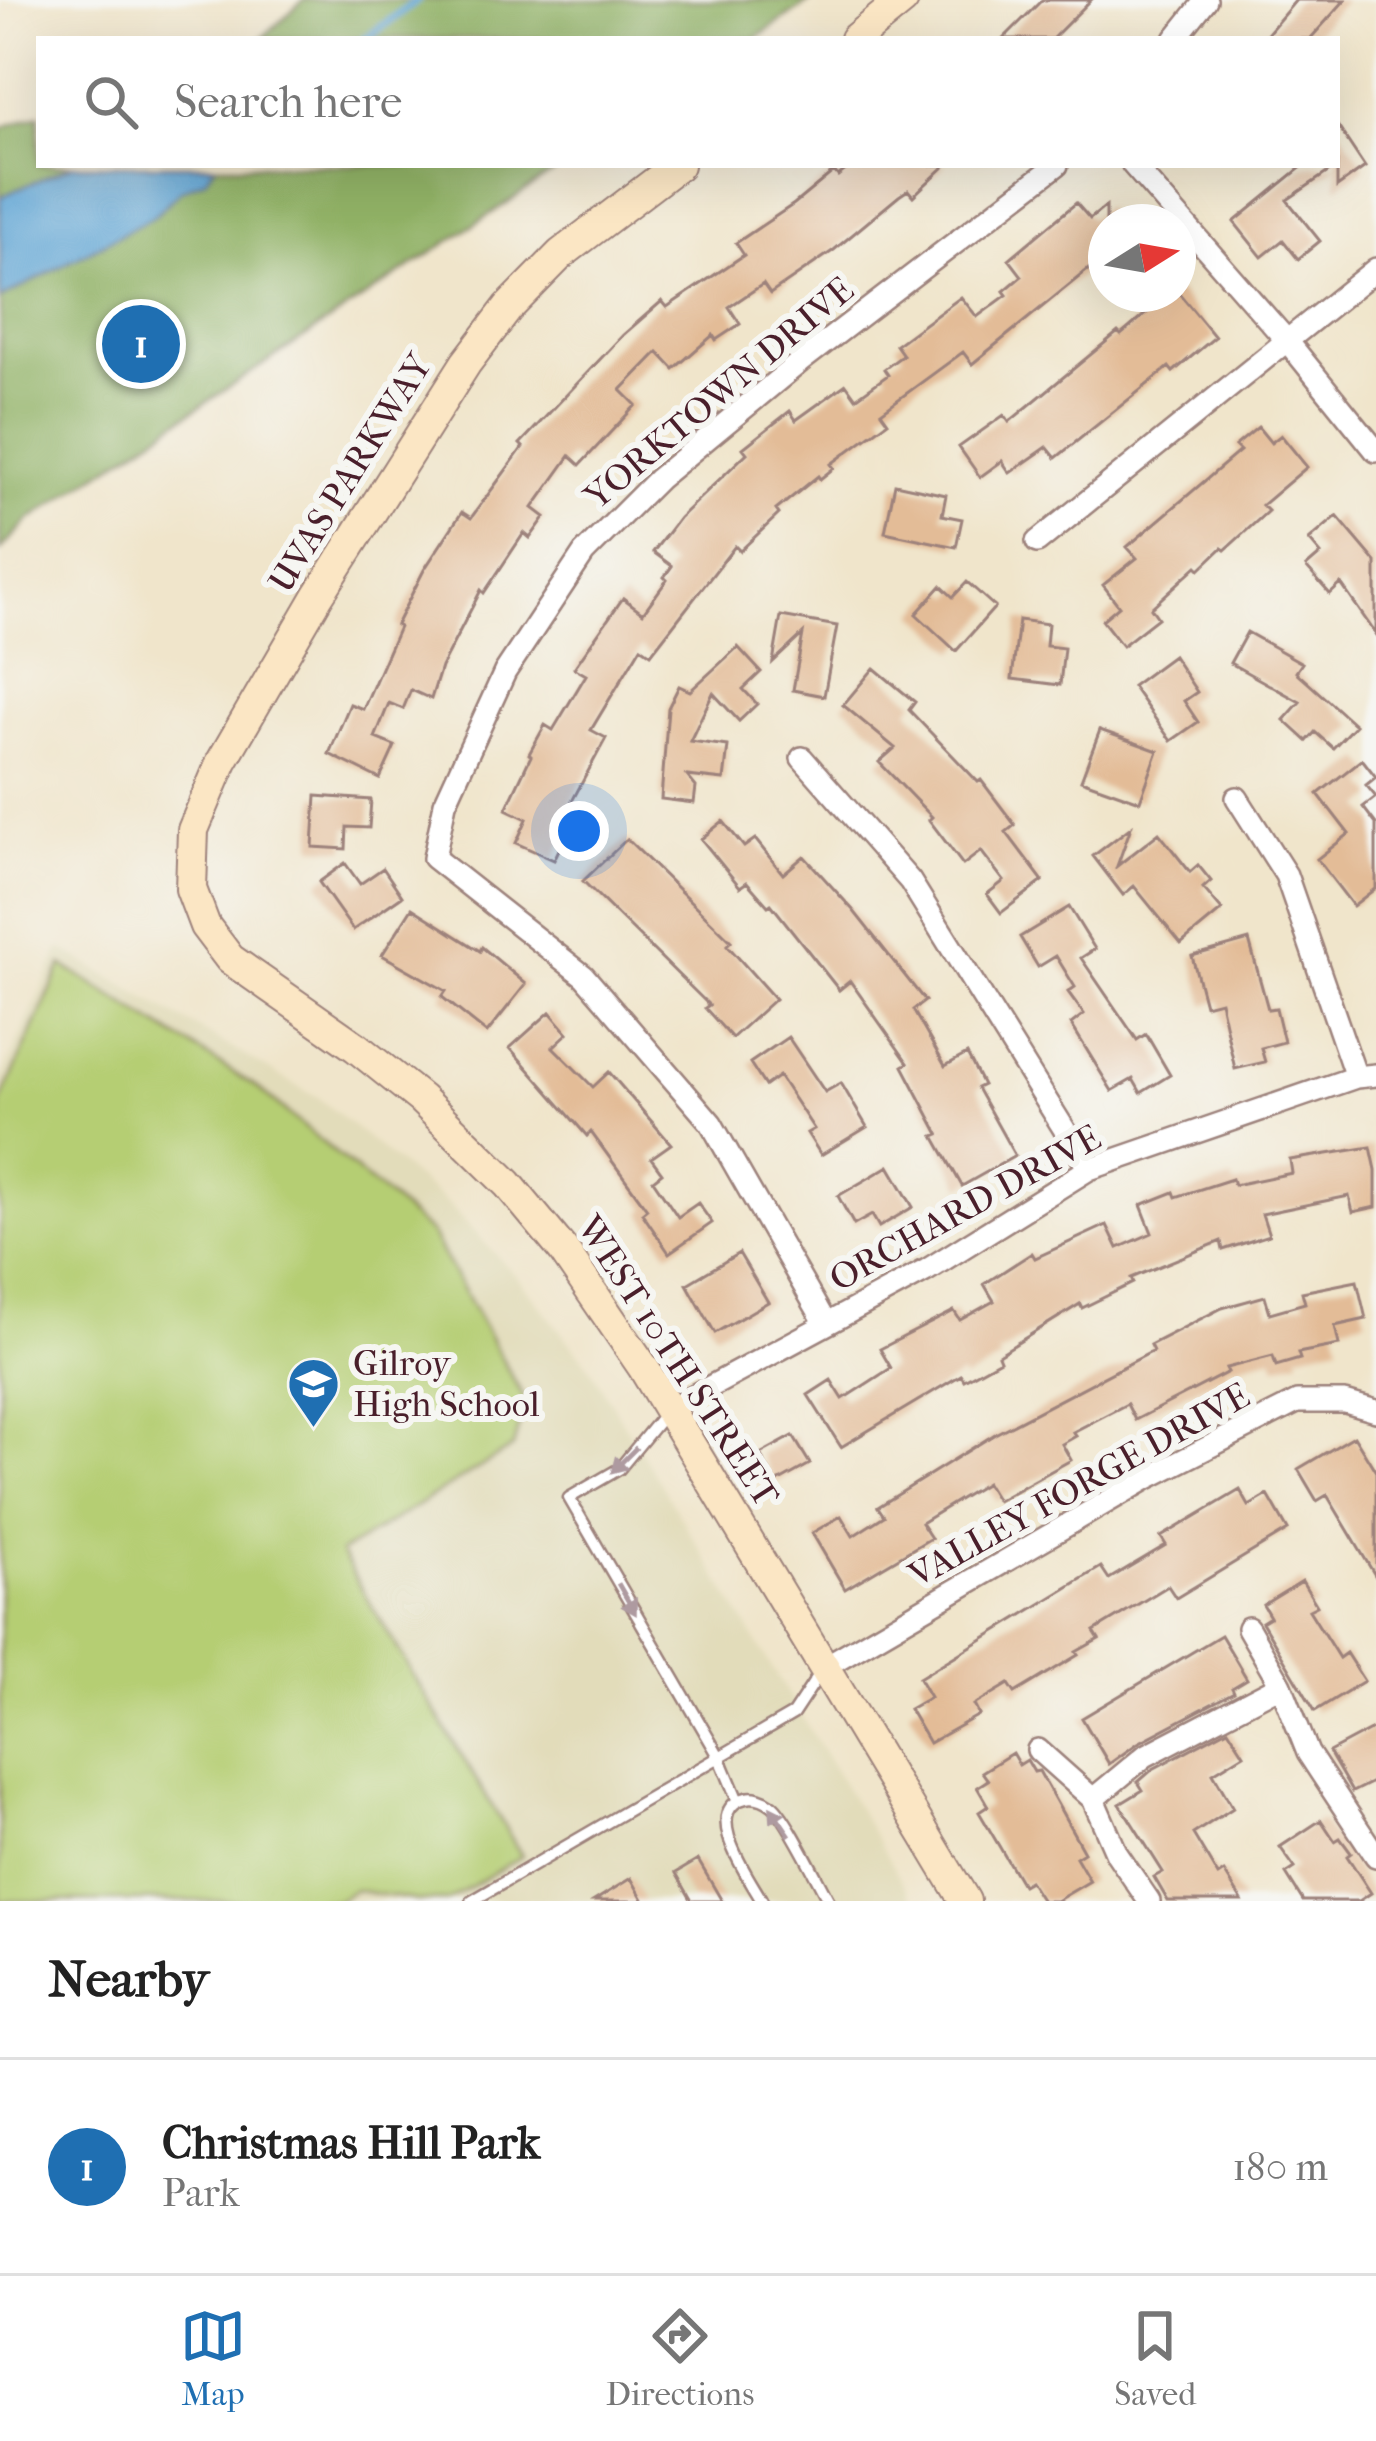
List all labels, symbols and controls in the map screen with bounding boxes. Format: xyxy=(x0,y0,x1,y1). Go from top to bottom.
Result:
search box xyxy=(36,36,1340,168)
icon: search xyxy=(78,69,144,135)
text: Search here xyxy=(174,76,402,129)
north arrow xyxy=(1088,204,1196,312)
street label: YORKTOWN DRIVE xyxy=(575,268,862,518)
pin: 1 xyxy=(102,299,180,389)
street label: UVAS PARKWAY xyxy=(260,345,441,600)
your location xyxy=(549,801,609,861)
street label: ORCHARD DRIVE xyxy=(822,1116,1108,1300)
street label: WEST 10TH STREET xyxy=(568,1207,788,1515)
place label: Gilroy High School xyxy=(353,1342,540,1425)
school or university icon: Gilroy High School xyxy=(286,1356,342,1430)
street label: VALLEY FORGE DRIVE xyxy=(901,1374,1257,1597)
one-way arrow xyxy=(610,1446,638,1474)
one-way arrow xyxy=(616,1582,637,1616)
one-way arrow xyxy=(770,1805,793,1837)
text: Nearby xyxy=(48,1949,209,2009)
text: Christmas Hill Park xyxy=(162,2117,540,2170)
text: 1 xyxy=(80,2144,94,2190)
text: 180 m xyxy=(1232,2144,1328,2190)
text: Park xyxy=(162,2170,240,2216)
tab: Map xyxy=(180,2303,246,2414)
tab: Directions xyxy=(606,2303,754,2414)
tab: Saved xyxy=(1114,2303,1196,2414)

